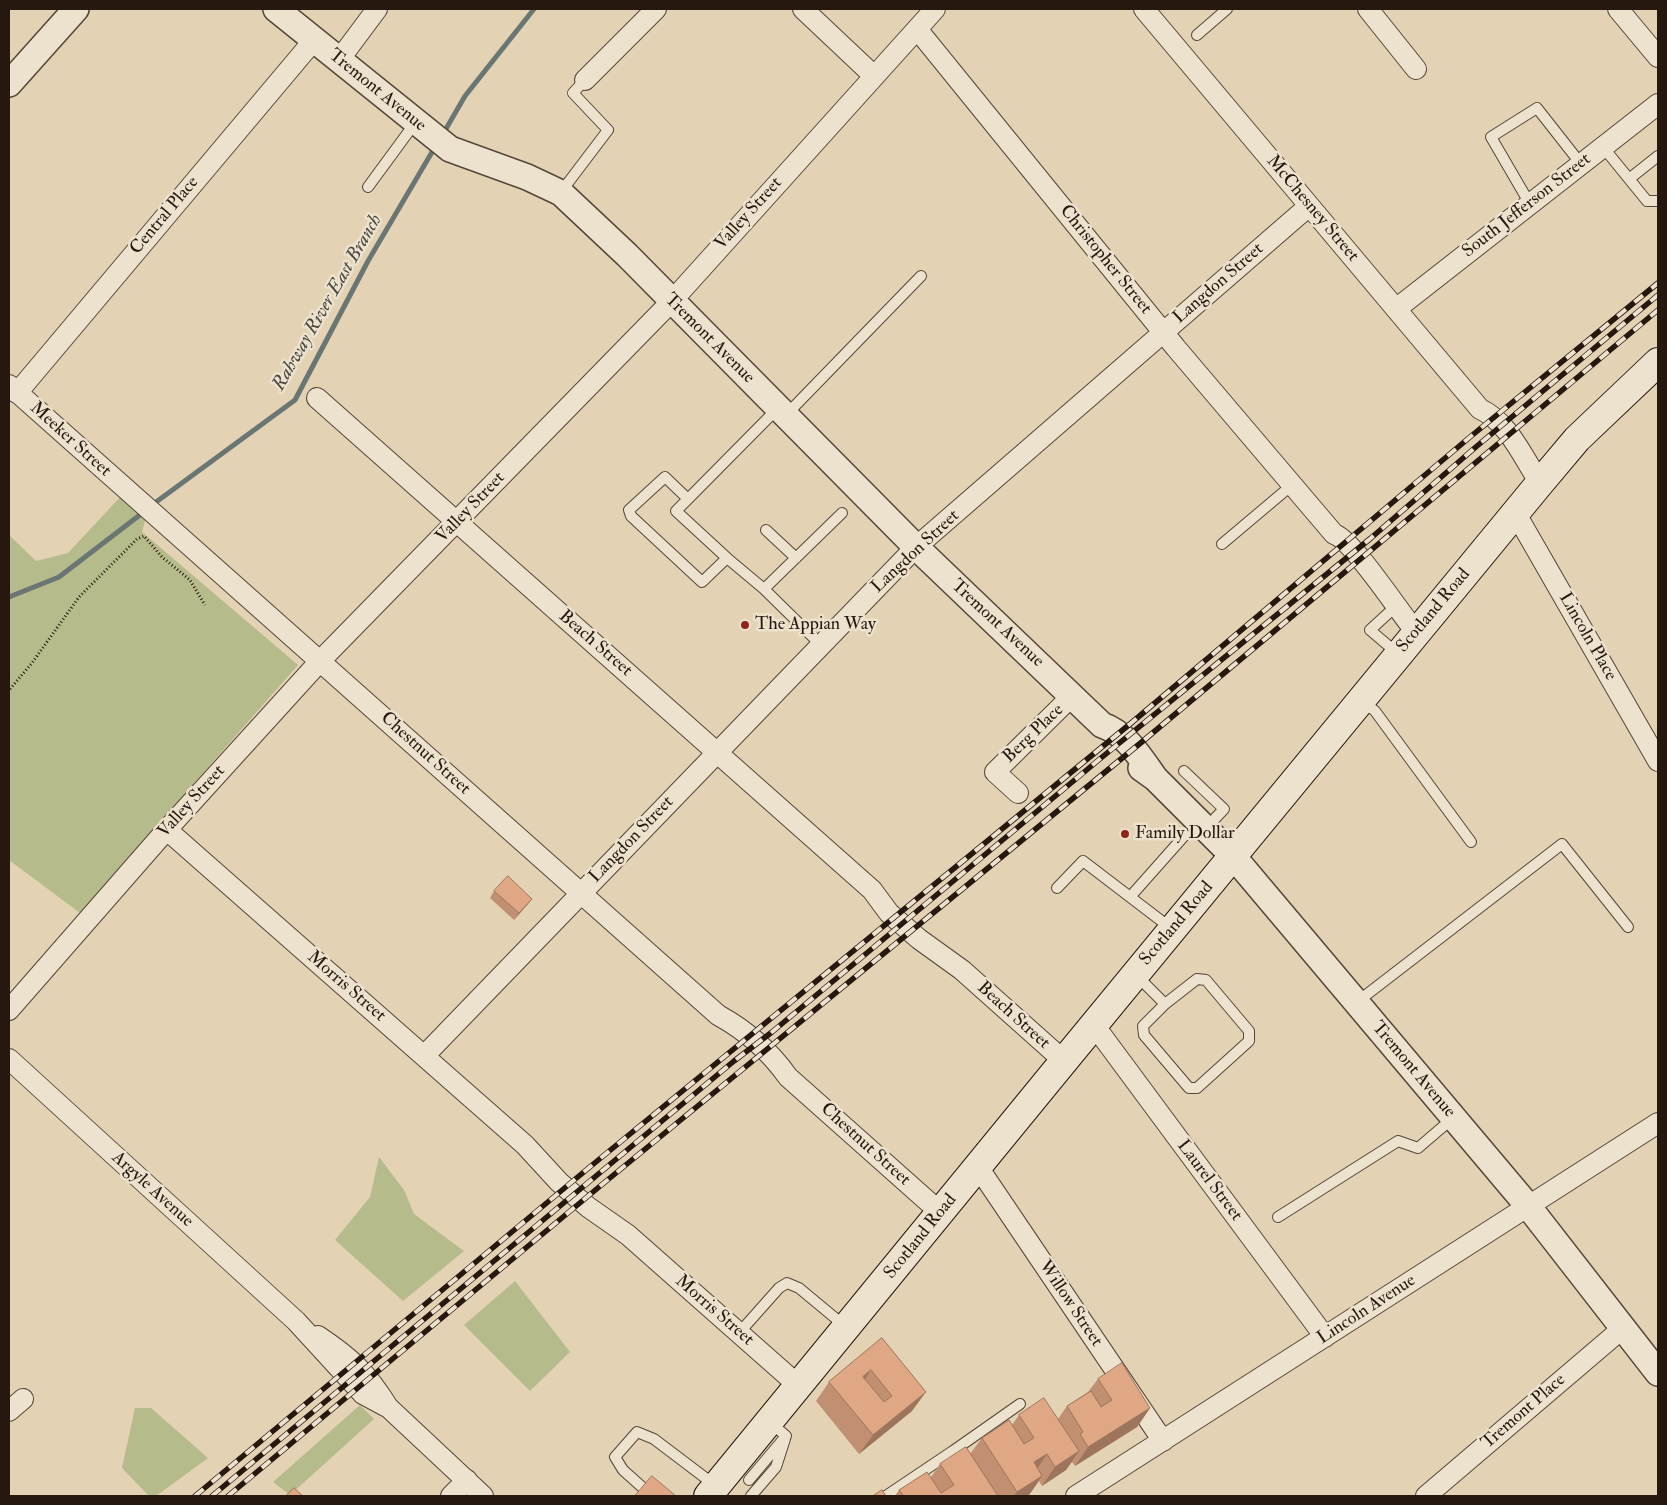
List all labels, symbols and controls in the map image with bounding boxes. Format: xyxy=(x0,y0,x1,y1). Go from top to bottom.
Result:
street label: Tremont Avenue xyxy=(324,45,430,137)
street label: South Jefferson Street xyxy=(1458,149,1596,263)
street label: McChesney Street xyxy=(1261,151,1363,267)
street label: Central Place xyxy=(126,172,204,260)
street label: Valley Street xyxy=(711,173,787,255)
street label: Christopher Street xyxy=(1054,201,1156,319)
water label: Rahway River East Branch xyxy=(268,211,388,395)
street label: Langdon Street xyxy=(1169,239,1269,329)
street label: Tremont Avenue xyxy=(659,289,759,389)
street label: Meeker Street xyxy=(25,398,115,482)
street label: Valley Street xyxy=(432,468,510,548)
street label: Langdon Street xyxy=(867,506,965,598)
street label: Scotland Road xyxy=(1393,565,1475,657)
street label: Tremont Avenue xyxy=(946,576,1048,672)
street label: Lincoln Place xyxy=(1553,589,1621,685)
street label: Beach Street xyxy=(554,606,636,682)
place label: The Appian Way xyxy=(755,614,876,636)
marker: The Appian Way xyxy=(739,619,751,631)
street label: Berg Place xyxy=(999,700,1069,768)
street label: Chestnut Street xyxy=(376,708,474,800)
street label: Valley Street xyxy=(154,761,230,843)
street label: Langdon Street xyxy=(585,792,679,888)
place label: Family Dollar xyxy=(1135,823,1235,845)
marker: Family Dollar xyxy=(1119,828,1131,840)
street label: Scotland Road xyxy=(1136,878,1218,970)
street label: Morris Street xyxy=(302,947,390,1027)
street label: Beach Street xyxy=(972,978,1054,1054)
street label: Tremont Avenue xyxy=(1366,1017,1460,1123)
street label: Chestnut Street xyxy=(816,1099,914,1191)
street label: Laurel Street xyxy=(1172,1136,1246,1226)
street label: Argyle Avenue xyxy=(107,1148,197,1232)
street label: Scotland Road xyxy=(880,1190,962,1284)
street label: Willow Street xyxy=(1033,1257,1107,1351)
street label: Lincoln Avenue xyxy=(1314,1270,1420,1350)
street label: Morris Street xyxy=(670,1271,758,1351)
street label: Tremont Place xyxy=(1478,1370,1570,1454)

